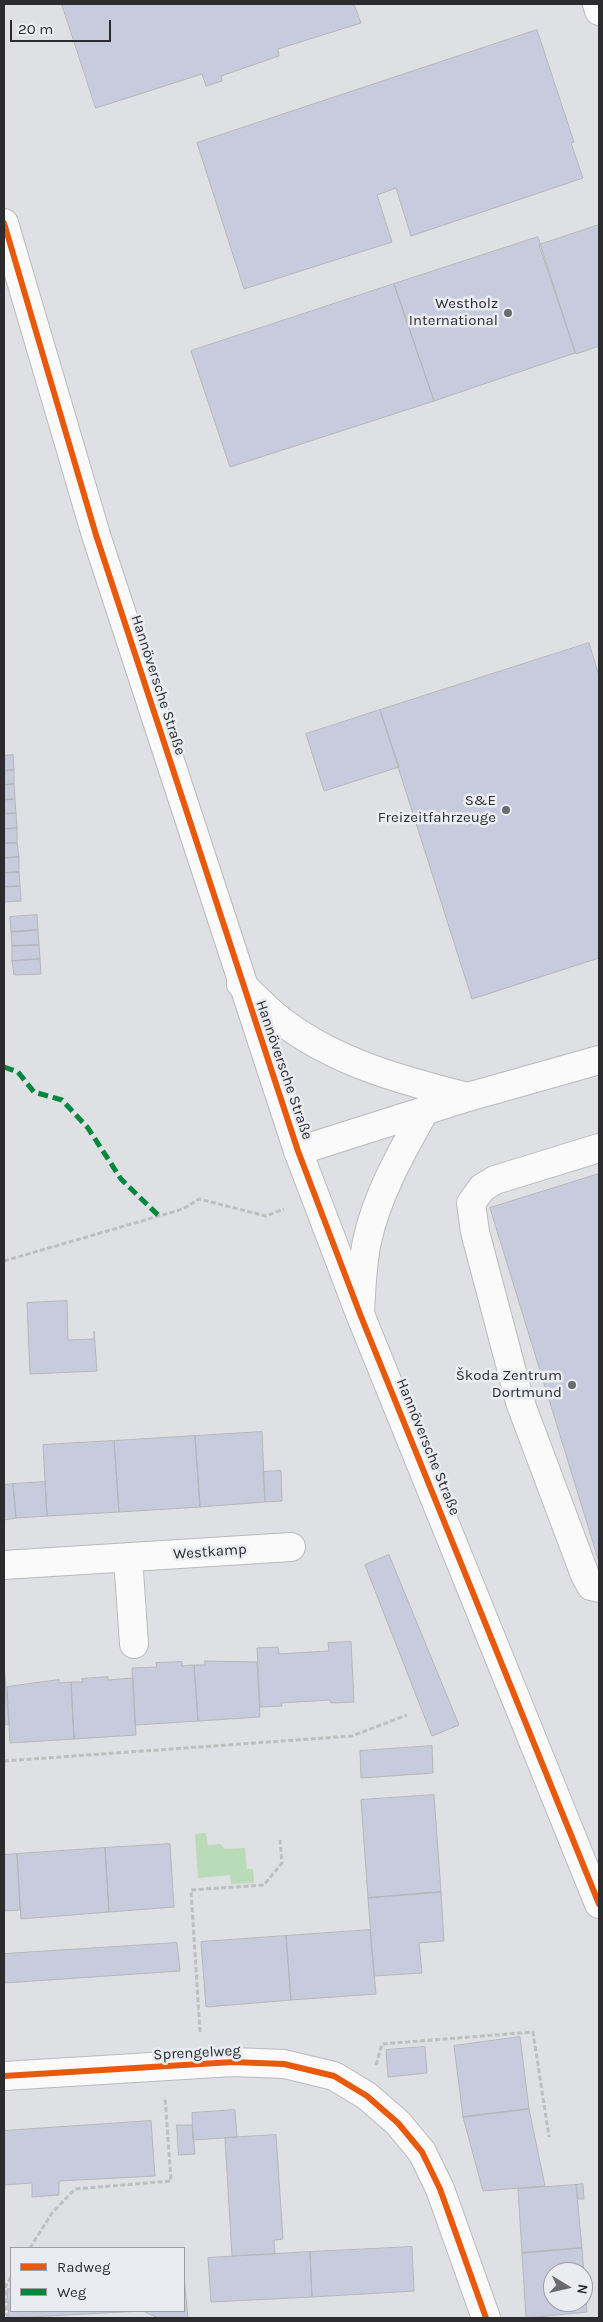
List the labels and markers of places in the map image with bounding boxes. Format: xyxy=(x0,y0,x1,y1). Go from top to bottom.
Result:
place label: Westholz International xyxy=(409,295,498,330)
marker: Westholz International xyxy=(502,307,514,319)
place label: S&E Freizeitfahrzeuge xyxy=(378,792,496,827)
marker: S&E Freizeitfahrzeuge xyxy=(500,804,512,816)
place label: Škoda Zentrum Dortmund xyxy=(456,1367,562,1402)
marker: Škoda Zentrum Dortmund xyxy=(566,1379,578,1391)

